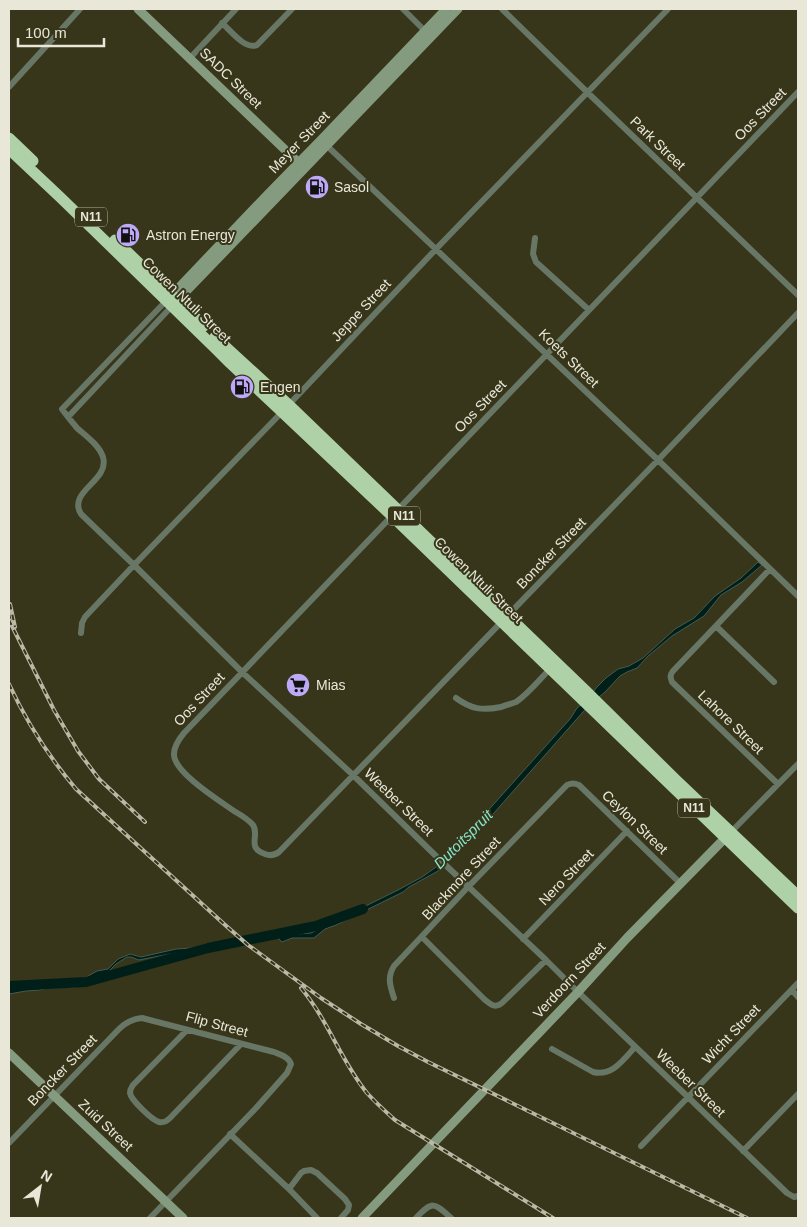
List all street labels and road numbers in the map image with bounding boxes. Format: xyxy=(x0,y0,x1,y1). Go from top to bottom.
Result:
street label: SADC Street xyxy=(197,44,265,112)
street label: Oos Street xyxy=(731,84,789,144)
street label: Meyer Street xyxy=(265,108,333,176)
street label: Park Street xyxy=(627,113,689,173)
road number: N11 xyxy=(75,208,107,226)
street label: Cowen Ntuli Street xyxy=(139,254,235,346)
street label: Jeppe Street xyxy=(328,275,394,344)
street label: Koets Street xyxy=(536,325,602,391)
street label: Oos Street xyxy=(451,376,509,436)
road number: N11 xyxy=(388,506,420,526)
street label: Boncker Street xyxy=(513,514,589,592)
street label: Cowen Ntuli Street xyxy=(431,534,527,626)
street label: Oos Street xyxy=(170,669,228,729)
street label: Lahore Street xyxy=(695,687,767,757)
street label: Weeber Street xyxy=(361,765,437,839)
street label: Ceylon Street xyxy=(599,787,671,857)
road number: N11 xyxy=(678,798,710,818)
street label: Blackmore Street xyxy=(419,833,504,923)
street label: Nero Street xyxy=(535,846,597,908)
street label: Verdoorn Street xyxy=(530,939,608,1021)
street label: Wicht Street xyxy=(699,1001,763,1067)
street label: Flip Street xyxy=(184,1008,250,1040)
street label: Boncker Street xyxy=(24,1031,100,1109)
street label: Weeber Street xyxy=(653,1046,729,1120)
street label: Zuid Street xyxy=(76,1096,137,1154)

